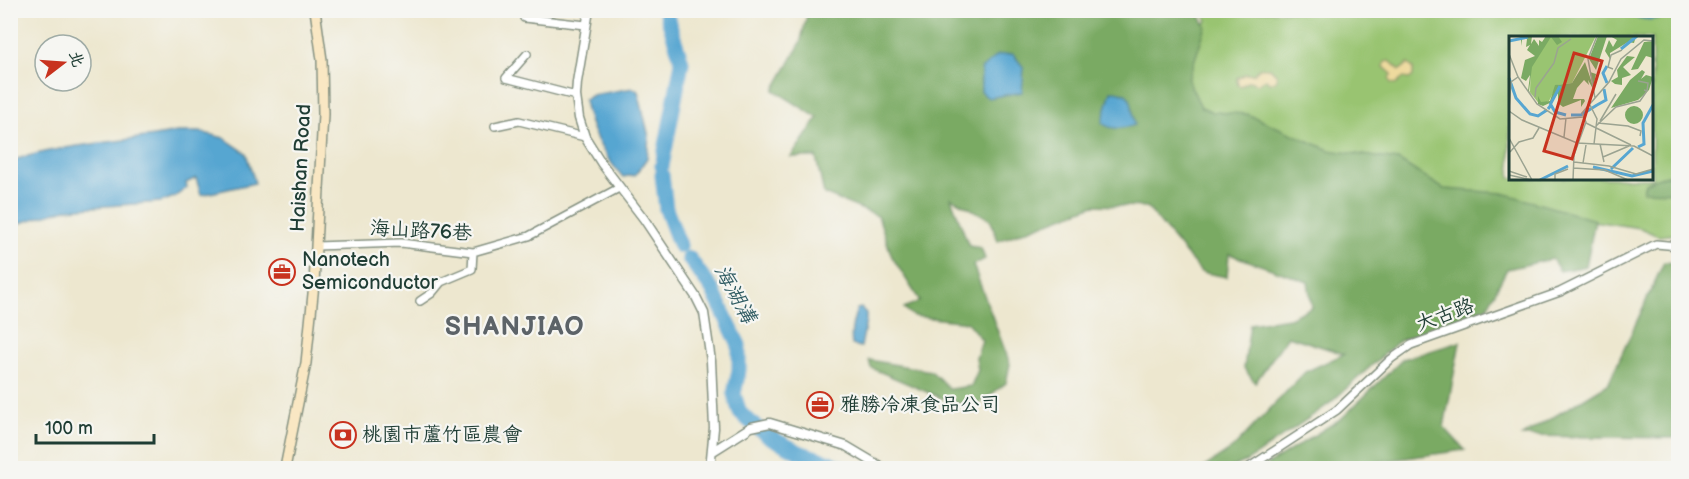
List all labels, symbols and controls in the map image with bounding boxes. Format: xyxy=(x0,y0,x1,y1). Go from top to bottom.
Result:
north arrow xyxy=(33,33,93,93)
inset map xyxy=(1509,36,1653,180)
text: 北 xyxy=(64,49,87,69)
street label: Haishan Road xyxy=(286,103,316,233)
street label: 海山路76巷 xyxy=(369,216,474,246)
place label: Nanotech Semiconductor xyxy=(302,248,439,295)
office icon: Nanotech Semiconductor xyxy=(267,257,297,287)
water label: 海湖溝 xyxy=(709,260,762,329)
street label: 大古路 xyxy=(1413,293,1478,337)
district label: SHANJIAO xyxy=(445,312,585,343)
office icon: 雅勝冷凍食品公司 xyxy=(805,390,835,420)
place label: 雅勝冷凍食品公司 xyxy=(840,393,1000,417)
scale bar xyxy=(36,407,154,445)
text: 100 m xyxy=(45,418,93,439)
bank icon: 桃園市蘆竹區農會 xyxy=(328,420,358,450)
place label: 桃園市蘆竹區農會 xyxy=(362,423,523,447)

